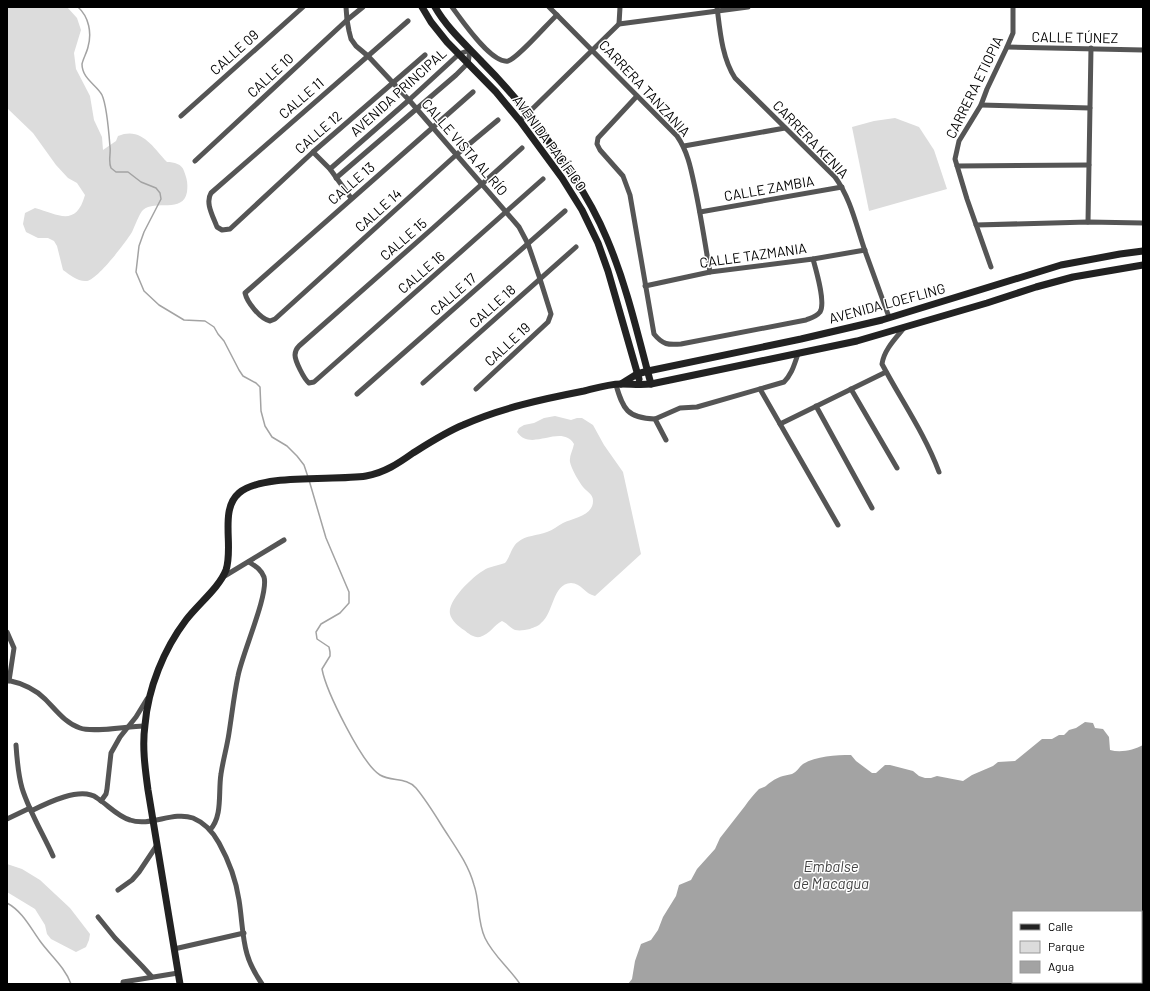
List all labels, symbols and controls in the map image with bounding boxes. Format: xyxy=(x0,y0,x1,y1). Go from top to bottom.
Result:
street label: CALLE 09 xyxy=(206,26,262,78)
street label: CALLE TÚNEZ xyxy=(1032,28,1118,46)
street label: CARRERA ETIOPIA xyxy=(942,32,1006,141)
street label: CARRERA TANZANIA xyxy=(596,36,694,140)
street label: AVENIDA PRINCIPAL xyxy=(346,44,450,140)
street label: CALLE 10 xyxy=(243,49,297,101)
street label: CALLE 11 xyxy=(275,74,327,122)
street label: AVENIDA PACÍFICO xyxy=(510,92,590,194)
street label: CALLE VISTA AL RÍO xyxy=(418,95,512,199)
street label: CARRERA KENIA xyxy=(770,97,853,182)
street label: CALLE 12 xyxy=(291,107,345,157)
street label: CALLE 13 xyxy=(324,158,378,208)
street label: CALLE ZAMBIA xyxy=(723,172,816,204)
street label: CALLE 14 xyxy=(351,185,405,235)
street label: CALLE 15 xyxy=(376,214,430,264)
street label: CALLE TAZMANIA xyxy=(698,239,808,271)
street label: CALLE 16 xyxy=(394,247,448,297)
street label: CALLE 17 xyxy=(426,269,480,319)
street label: AVENIDA LOEFLING xyxy=(827,279,947,327)
street label: CALLE 18 xyxy=(465,281,519,331)
street label: CALLE 19 xyxy=(481,319,533,369)
water label: Embalse de Macagua xyxy=(793,857,869,892)
legend xyxy=(1012,911,1142,983)
text: Calle xyxy=(1048,919,1073,933)
text: Parque xyxy=(1048,939,1085,953)
text: Agua xyxy=(1048,959,1074,973)

